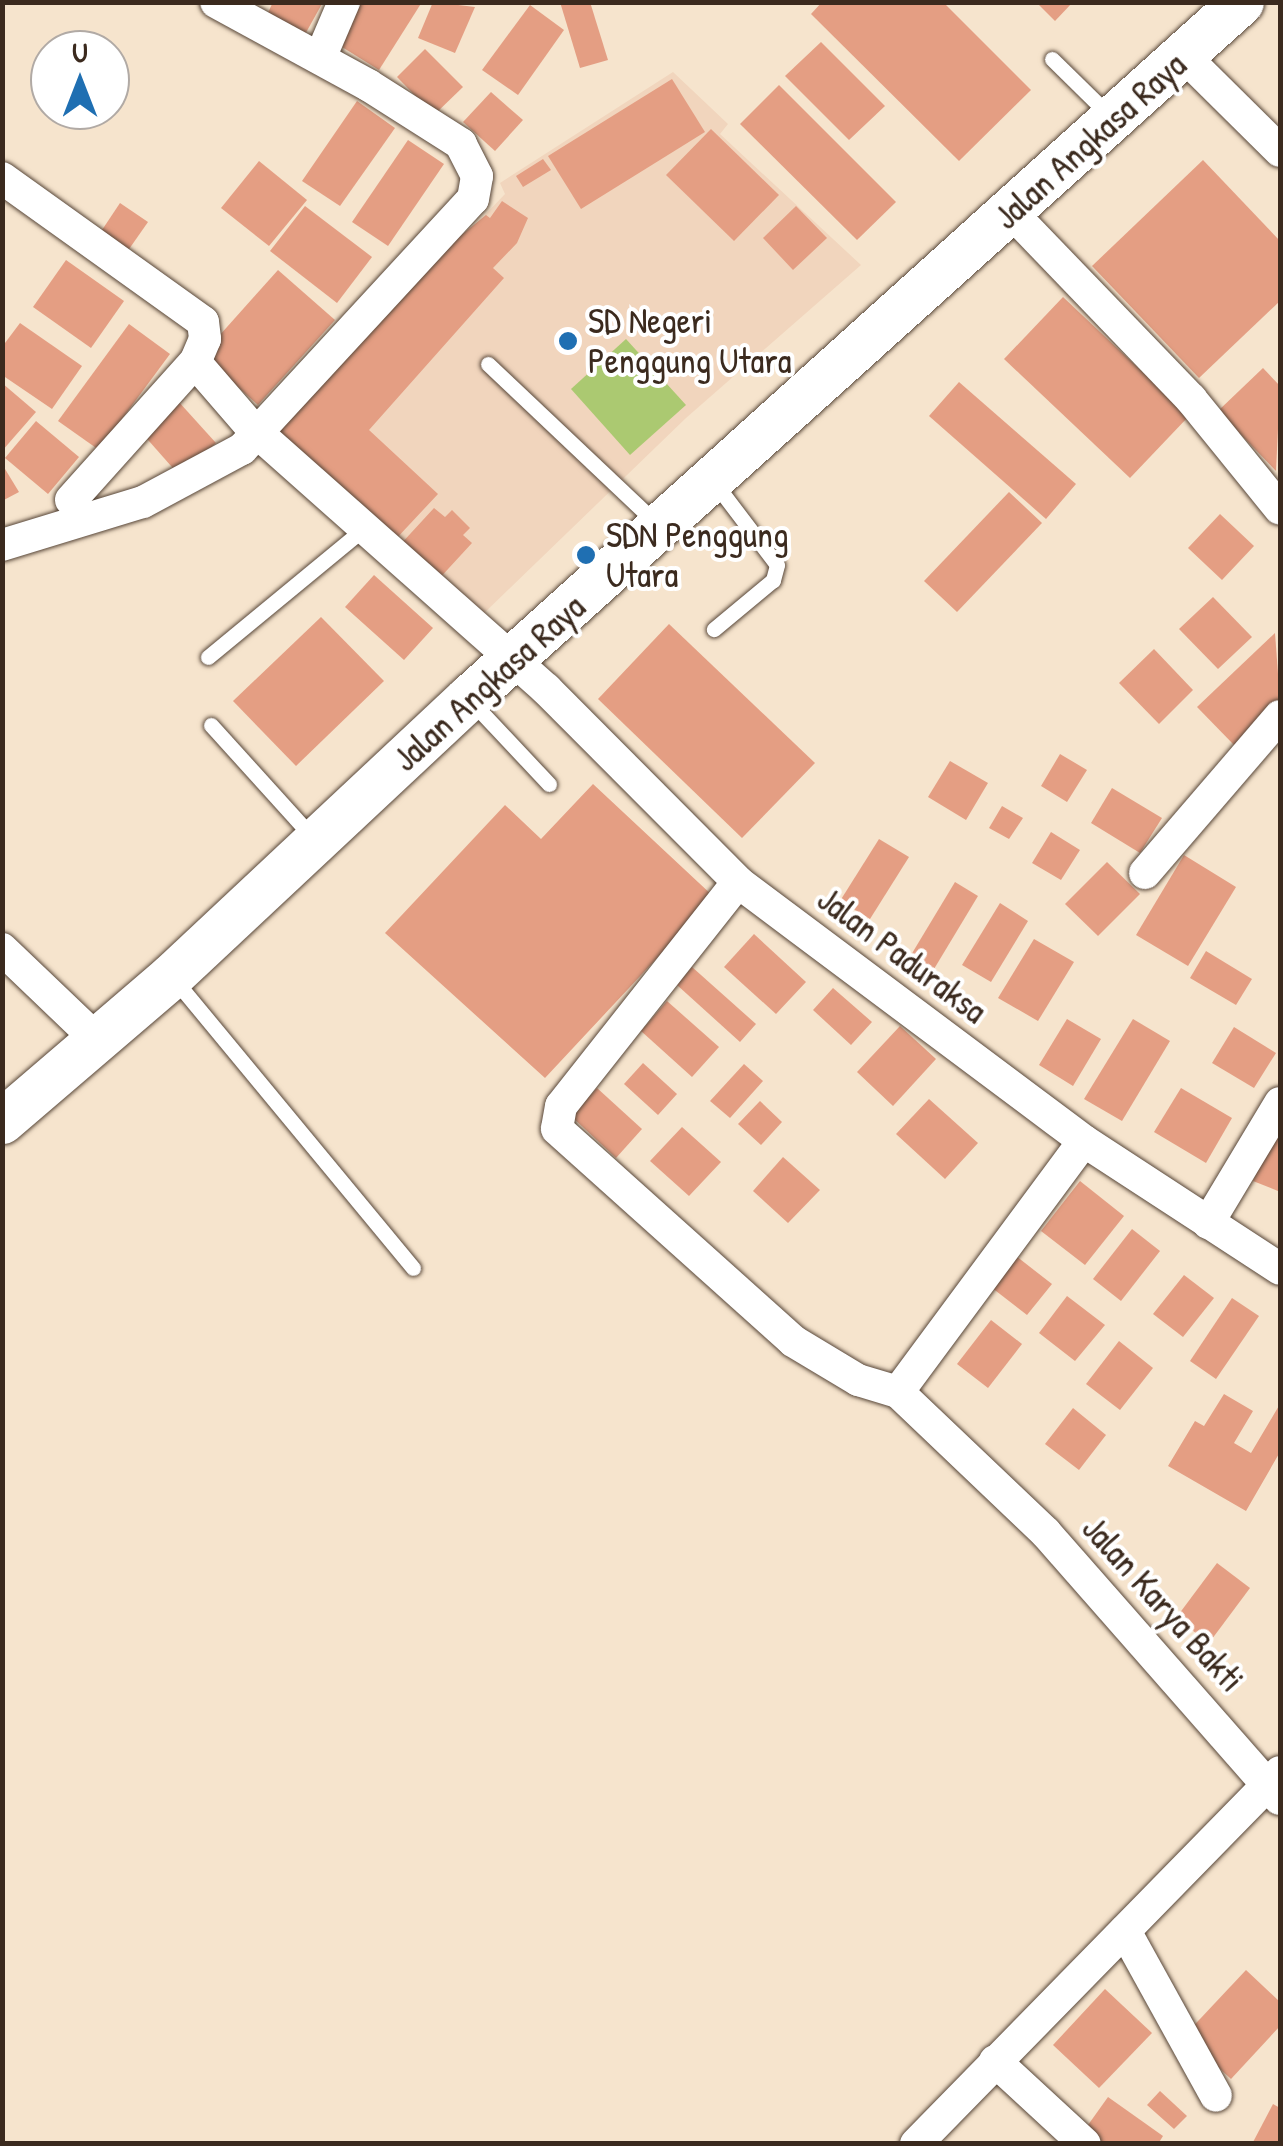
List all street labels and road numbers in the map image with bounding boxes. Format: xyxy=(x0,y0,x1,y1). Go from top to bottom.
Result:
street label: Jalan Angkasa Raya xyxy=(985,44,1195,238)
street label: Jalan Angkasa Raya xyxy=(384,586,594,780)
street label: Jalan Paduraksa xyxy=(809,878,995,1032)
street label: Jalan Karya Bakti xyxy=(1073,1508,1253,1700)

